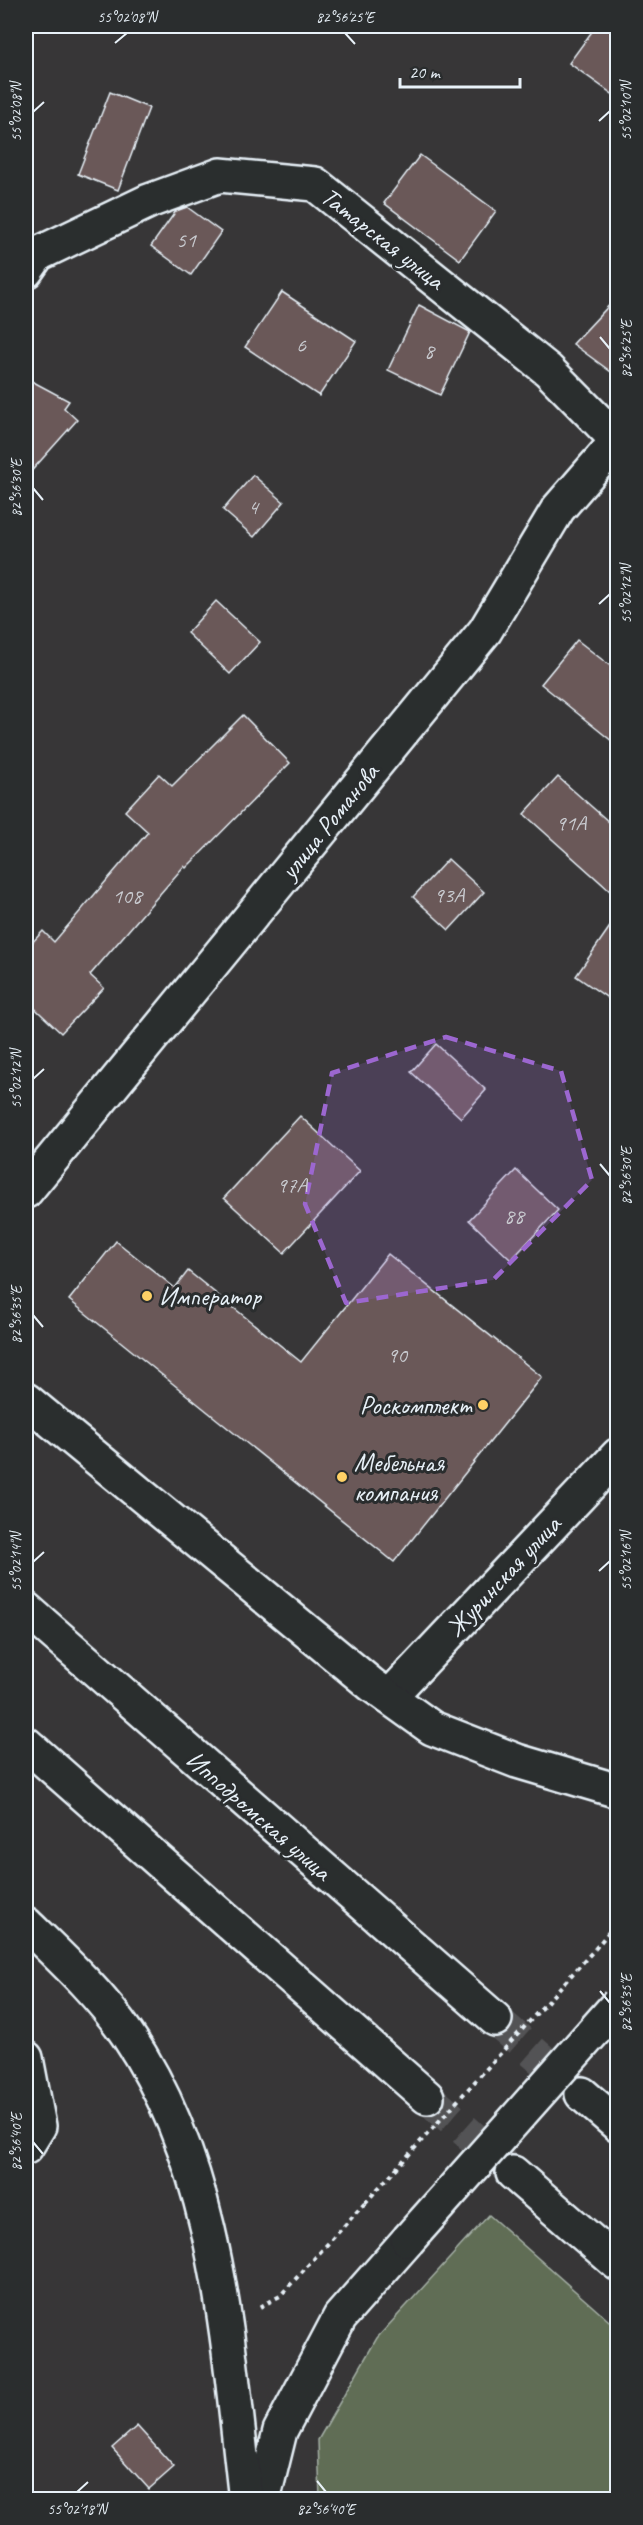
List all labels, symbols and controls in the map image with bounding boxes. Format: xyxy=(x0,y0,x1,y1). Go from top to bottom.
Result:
text: 55°02'08"N xyxy=(97,8,160,27)
text: 82°56'25"E xyxy=(316,8,376,27)
scale bar xyxy=(400,51,520,89)
text: 20 m xyxy=(409,61,442,83)
text: 55°02'10"N xyxy=(617,78,636,141)
text: 55°02'08"N xyxy=(7,79,26,142)
street label: Татарская улица xyxy=(314,180,452,298)
house number: 51 xyxy=(176,226,197,254)
text: 82°56'25"E xyxy=(617,318,636,378)
house number: 6 xyxy=(296,331,307,359)
house number: 8 xyxy=(424,337,436,365)
text: 82°56'30"E xyxy=(7,457,26,517)
house number: 4 xyxy=(248,493,260,521)
text: 55°02'12"N xyxy=(617,561,636,624)
street label: улица Романова xyxy=(271,755,387,888)
house number: 91А xyxy=(556,809,587,837)
house number: 93А xyxy=(434,881,465,909)
house number: 108 xyxy=(112,882,144,910)
text: 55°02'12"N xyxy=(7,1046,26,1109)
text: 82°56'30"E xyxy=(617,1145,636,1205)
house number: 97А xyxy=(277,1171,308,1199)
house number: 88 xyxy=(504,1202,526,1230)
place label: Император xyxy=(159,1280,263,1313)
text: 82°56'35"E xyxy=(7,1284,26,1344)
marker: Император xyxy=(140,1289,154,1303)
house number: 90 xyxy=(387,1341,409,1369)
place label: Роскомплект xyxy=(360,1389,473,1422)
marker: Роскомплект xyxy=(476,1398,490,1412)
place label: Мебельная компания xyxy=(354,1446,446,1509)
marker: Мебельная компания xyxy=(335,1470,349,1484)
street label: Журинская улица xyxy=(439,1507,569,1644)
text: 55°02'16"N xyxy=(617,1528,636,1591)
text: 55°02'14"N xyxy=(7,1529,26,1592)
street label: Ипподромская улица xyxy=(179,1743,340,1889)
text: 82°56'35"E xyxy=(617,1972,636,2032)
text: 82°56'40"E xyxy=(7,2111,26,2171)
text: 55°02'18"N xyxy=(47,2500,110,2519)
text: 82°56'40"E xyxy=(297,2500,357,2519)

